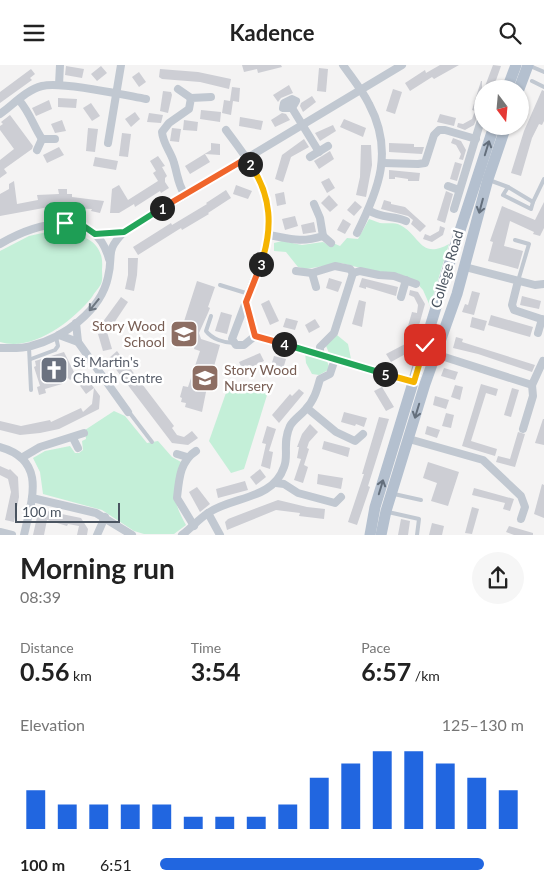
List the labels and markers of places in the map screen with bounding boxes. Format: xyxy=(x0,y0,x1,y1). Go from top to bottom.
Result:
pin: 2 xyxy=(238,151,262,177)
pin: 1 xyxy=(150,195,174,221)
pin xyxy=(44,202,86,244)
pin: 3 xyxy=(248,251,274,277)
place label: Story Wood School xyxy=(92,317,165,350)
school or university icon: Story Wood School xyxy=(169,319,199,349)
pin xyxy=(404,324,446,366)
pin: 4 xyxy=(272,331,296,357)
place label: St Martin's Church Centre xyxy=(73,353,162,386)
church icon: St Martin's Church Centre xyxy=(39,355,69,385)
place label: Story Wood Nursery xyxy=(224,361,297,394)
pin: 5 xyxy=(372,361,398,387)
school or university icon: Story Wood Nursery xyxy=(190,363,220,393)

